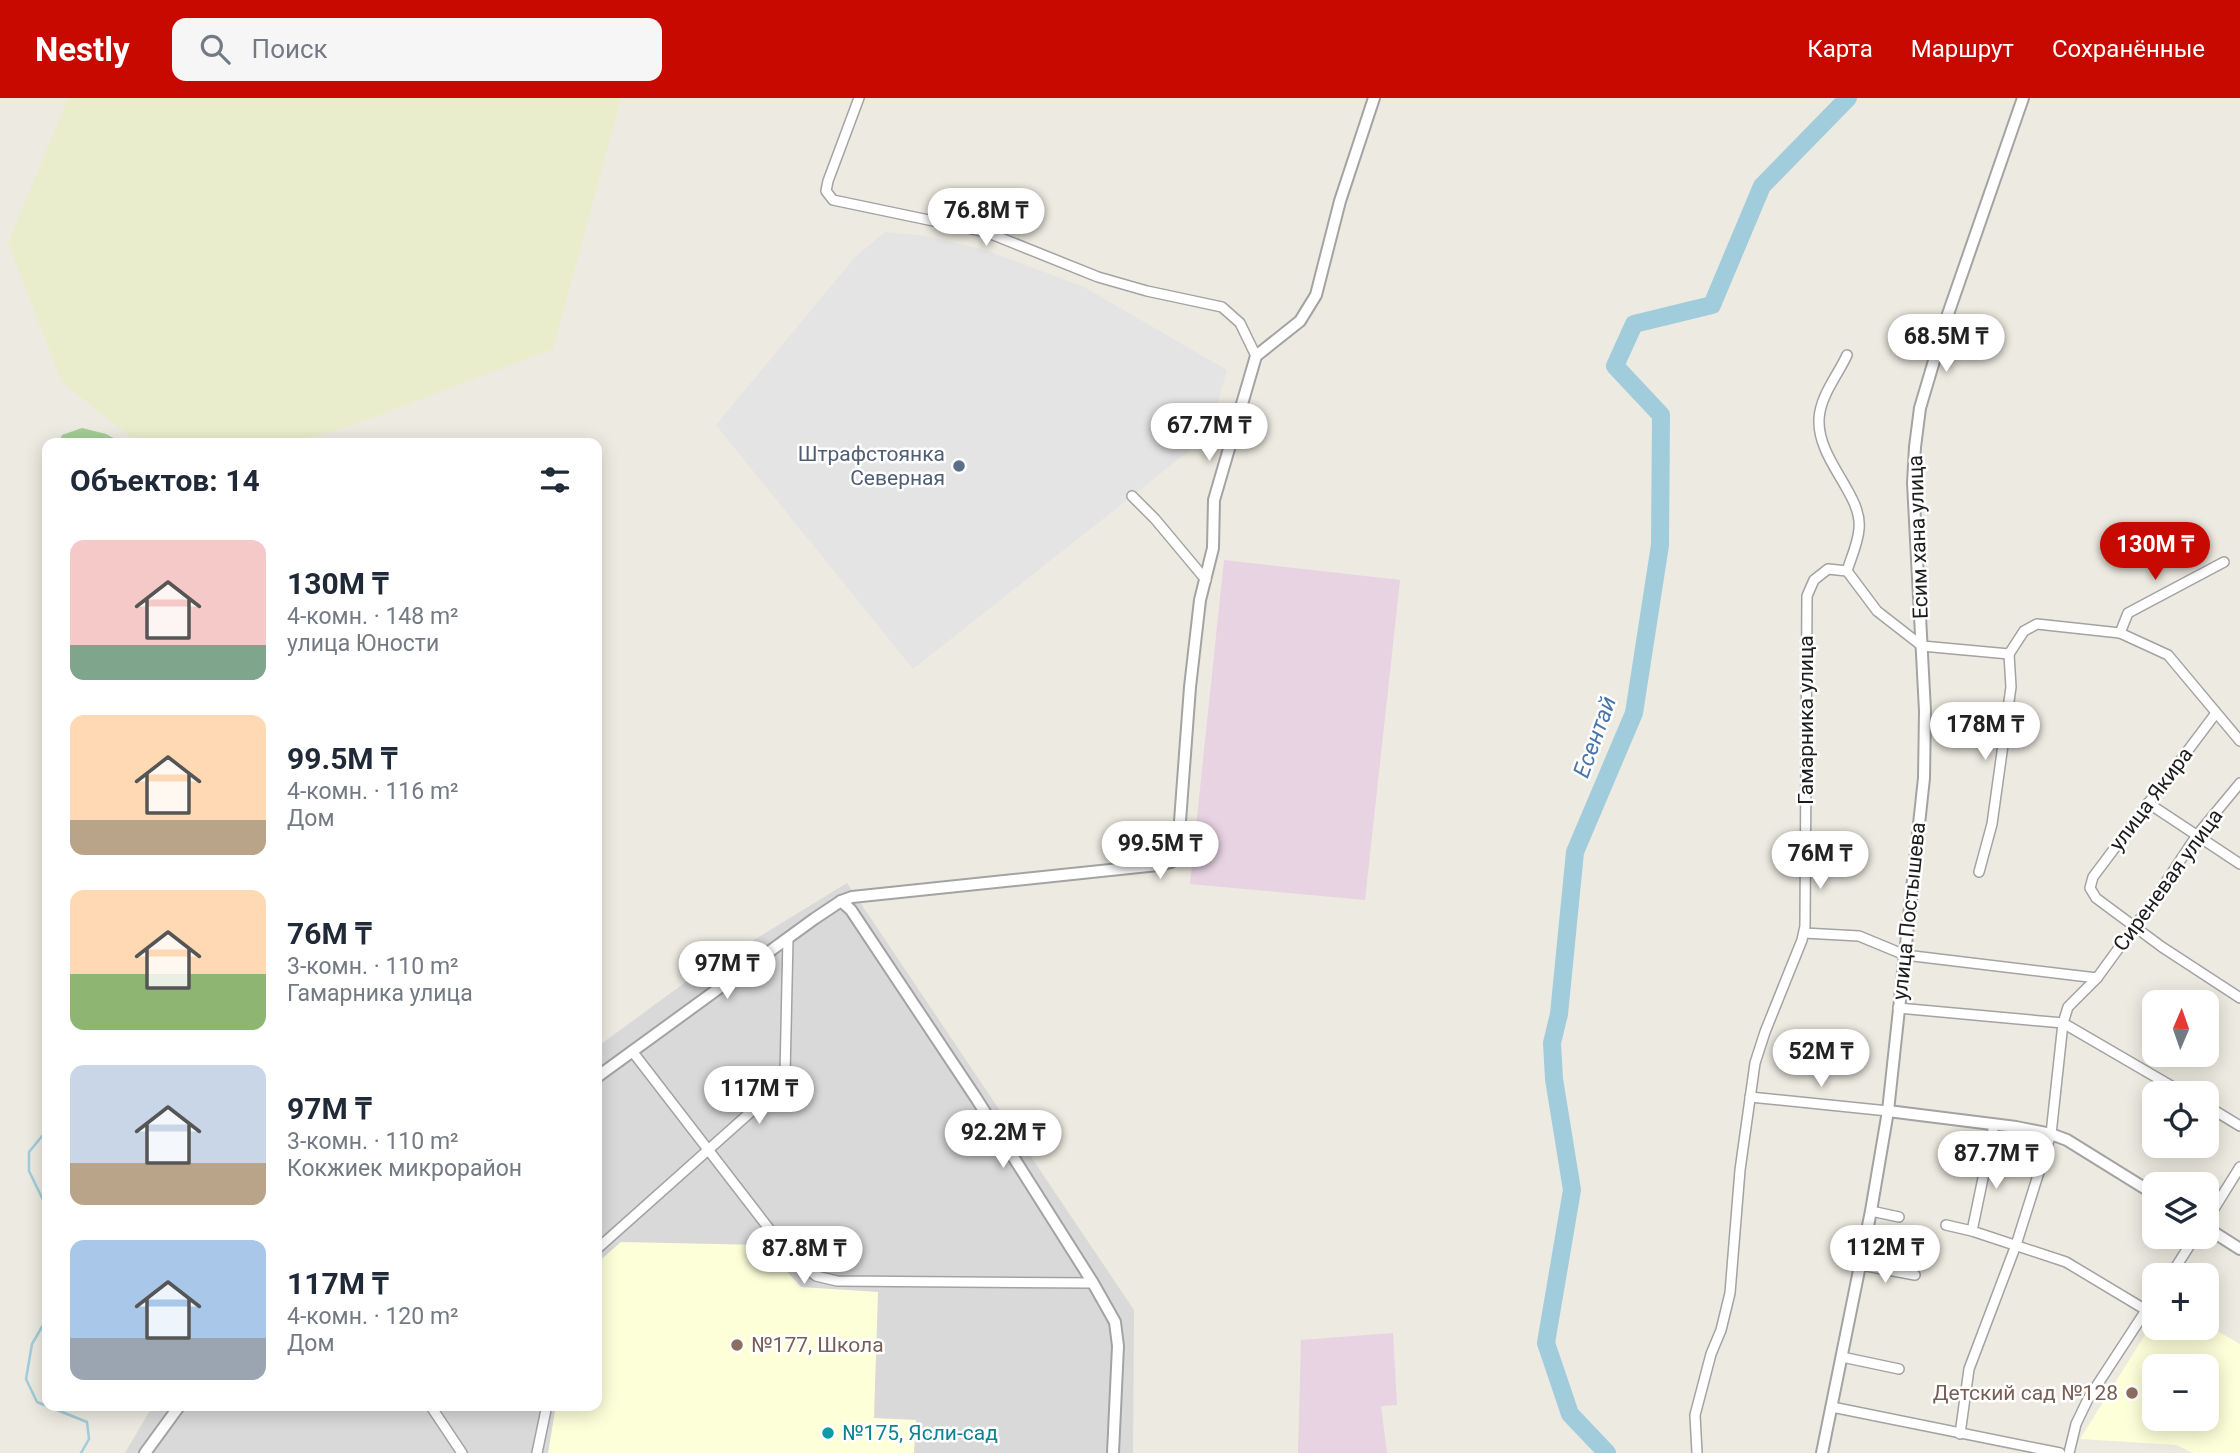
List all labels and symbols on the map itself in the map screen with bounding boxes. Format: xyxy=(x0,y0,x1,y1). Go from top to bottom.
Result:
pin: 76.8M ₸ xyxy=(921,188,1051,248)
pin: 68.5M ₸ xyxy=(1881,314,2011,374)
pin: 67.7M ₸ xyxy=(1144,404,1274,463)
place label: Штрафстоянка Северная xyxy=(798,442,945,490)
street label: Есим хана улица xyxy=(1903,455,1933,619)
marker: Штрафстоянка Северная xyxy=(951,458,967,474)
pin: 130M ₸ xyxy=(2098,522,2212,582)
street label: Гамарника улица xyxy=(1794,635,1818,805)
water label: Есентай xyxy=(1568,693,1622,781)
pin: 178M ₸ xyxy=(1928,702,2042,762)
street label: улица Якира xyxy=(2104,743,2198,855)
street label: Сиреневая улица xyxy=(2108,804,2228,956)
street label: улица Постышева xyxy=(1888,821,1930,1001)
pin: 99.5M ₸ xyxy=(1095,822,1225,881)
pin: 76M ₸ xyxy=(1771,832,1869,891)
pin: 97M ₸ xyxy=(678,942,776,1001)
north arrow xyxy=(2142,990,2219,1068)
pin: 52M ₸ xyxy=(1772,1030,1870,1089)
pin: 117M ₸ xyxy=(702,1066,816,1126)
pin: 92.2M ₸ xyxy=(938,1110,1068,1170)
pin: 87.7M ₸ xyxy=(1931,1132,2061,1191)
pin: 87.8M ₸ xyxy=(739,1226,869,1286)
pin: 112M ₸ xyxy=(1828,1226,1942,1285)
place label: №177, Школа xyxy=(751,1333,884,1357)
marker: №177, Школа xyxy=(729,1337,745,1353)
place label: Детский сад №128 xyxy=(1933,1381,2118,1405)
marker: Детский сад №128 xyxy=(2124,1385,2140,1401)
place label: №175, Ясли-сад xyxy=(842,1421,998,1445)
marker: №175, Ясли-сад xyxy=(820,1425,836,1441)

